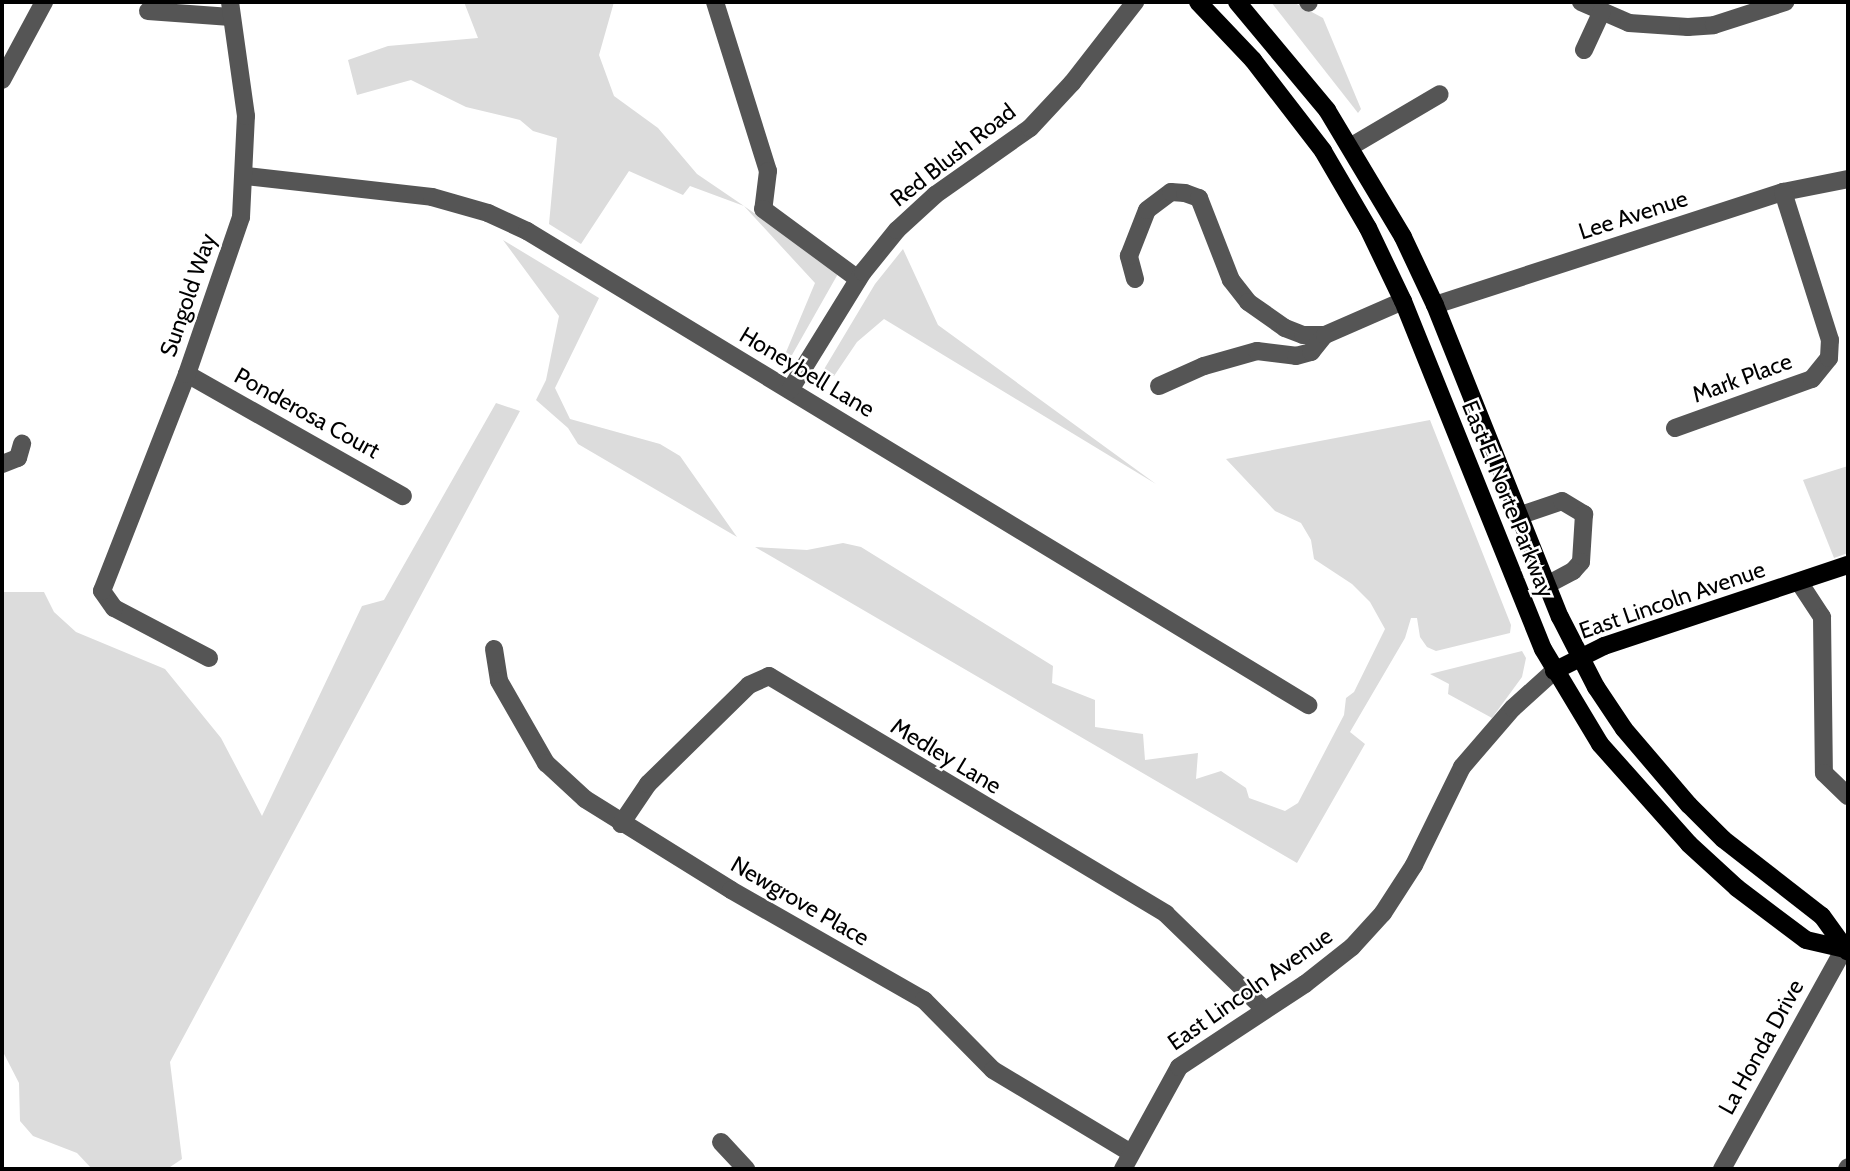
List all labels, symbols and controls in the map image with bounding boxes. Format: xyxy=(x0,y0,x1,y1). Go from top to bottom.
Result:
street label: Red Blush Road xyxy=(885,98,1021,212)
street label: Lee Avenue xyxy=(1575,184,1691,246)
street label: Sungold Way xyxy=(154,230,222,360)
street label: Honeybell Lane xyxy=(735,321,879,423)
street label: Mark Place xyxy=(1688,347,1796,409)
street label: Ponderosa Court xyxy=(230,362,384,464)
street label: East El Norte Parkway xyxy=(1456,396,1560,602)
street label: East Lincoln Avenue xyxy=(1575,555,1769,645)
street label: Medley Lane xyxy=(886,712,1006,800)
street label: Newgrove Place xyxy=(726,850,874,952)
street label: East Lincoln Avenue xyxy=(1162,922,1338,1056)
street label: La Honda Drive xyxy=(1713,975,1809,1119)

